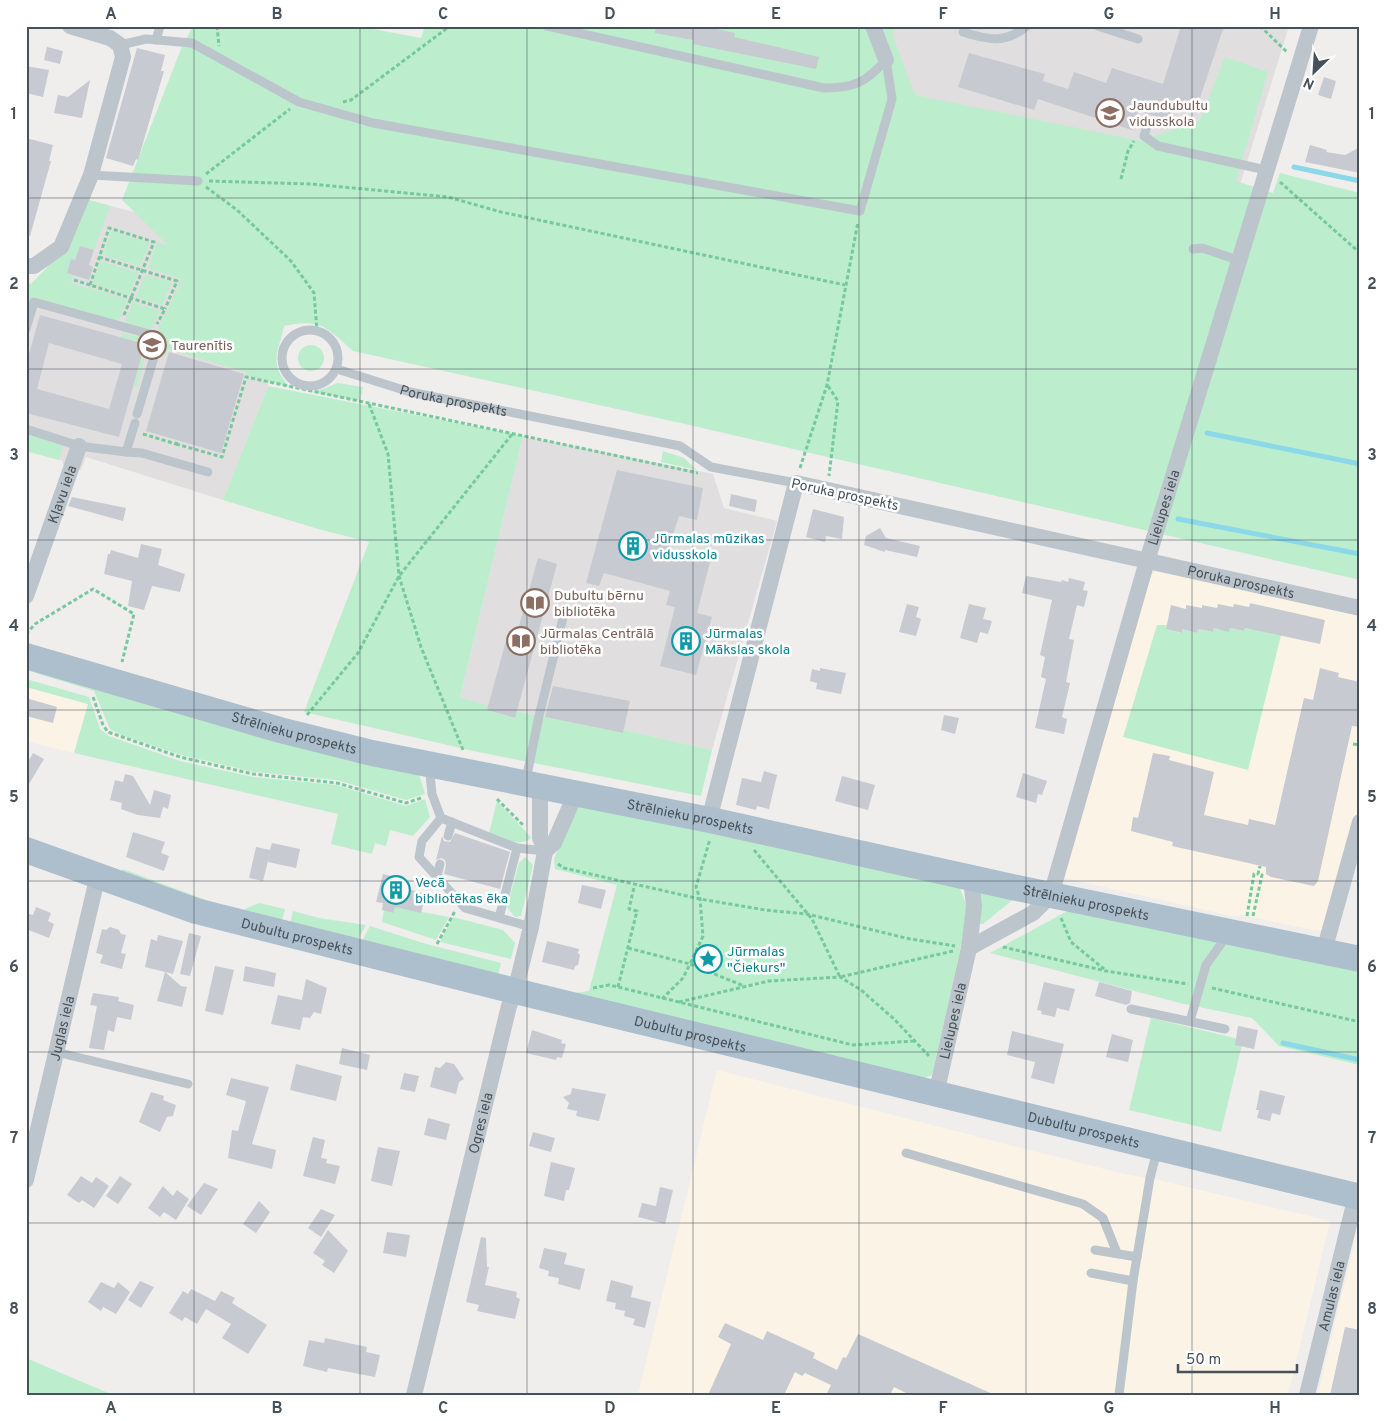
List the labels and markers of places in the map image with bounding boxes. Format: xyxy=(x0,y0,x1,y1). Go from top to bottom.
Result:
school or university icon: Jaundubultu vidusskola xyxy=(1095,98,1125,128)
place label: Jaundubultu vidusskola xyxy=(1129,98,1208,131)
school or university icon: Taurenītis xyxy=(137,330,167,360)
place label: Taurenītis xyxy=(171,338,233,355)
building icon: Jūrmalas mūzikas vidusskola xyxy=(618,531,648,561)
place label: Jūrmalas mūzikas vidusskola xyxy=(652,531,765,564)
library icon: Dubultu bērnu bibliotēka xyxy=(520,588,550,618)
place label: Dubultu bērnu bibliotēka xyxy=(554,588,644,621)
library icon: Jūrmalas Centrālā bibliotēka xyxy=(506,626,536,656)
place label: Jūrmalas Centrālā bibliotēka xyxy=(540,626,654,659)
building icon: Jūrmalas Mākslas skola xyxy=(671,626,701,656)
place label: Jūrmalas Mākslas skola xyxy=(705,626,790,659)
building icon: Vecā bibliotēkas ēka xyxy=(381,875,411,905)
place label: Vecā bibliotēkas ēka xyxy=(415,875,508,908)
place icon: Jūrmalas "Čiekurs" xyxy=(693,944,723,974)
place label: Jūrmalas "Čiekurs" xyxy=(727,944,786,977)

